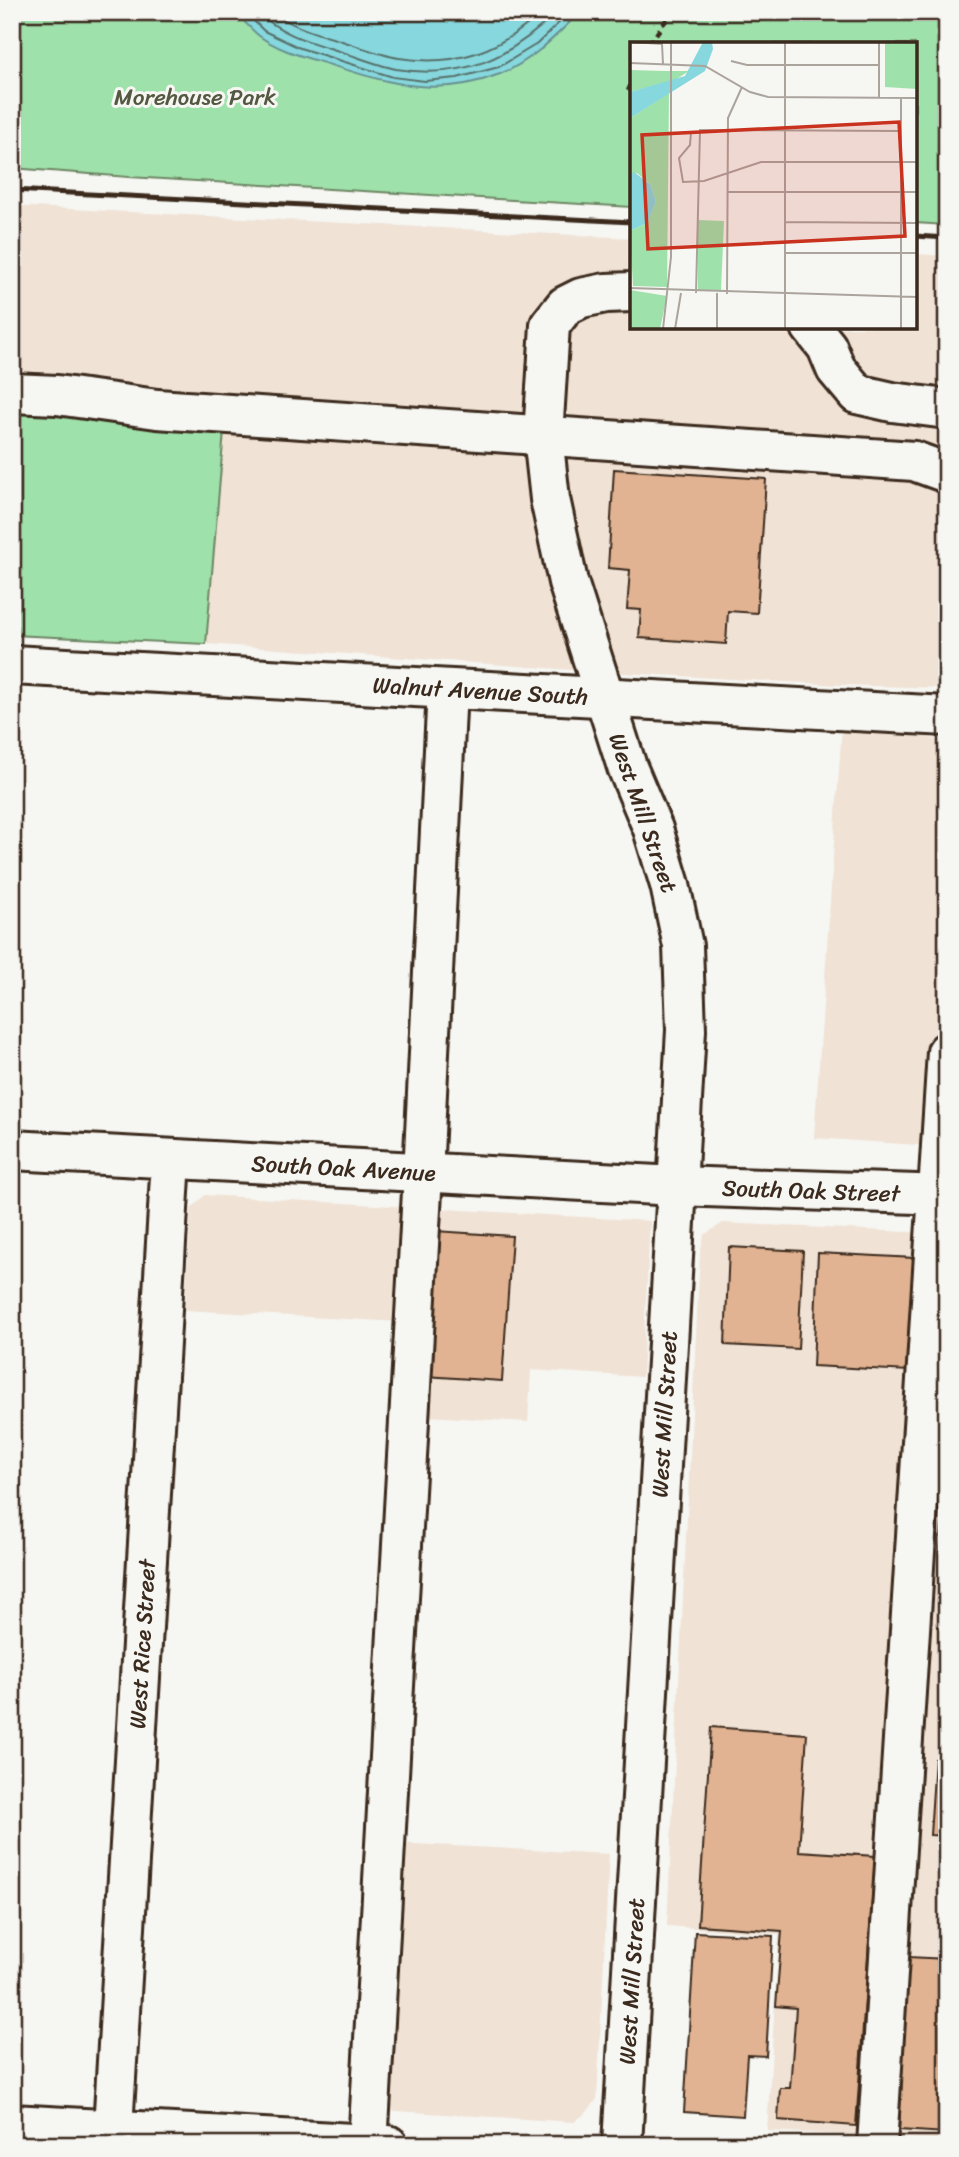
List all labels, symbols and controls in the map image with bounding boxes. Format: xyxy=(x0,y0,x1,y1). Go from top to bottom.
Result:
inset map xyxy=(630,42,917,329)
park label: Morehouse Park xyxy=(114,77,276,118)
street label: Walnut Avenue South xyxy=(372,664,589,717)
street label: West Mill Street xyxy=(596,728,690,898)
street label: South Oak Avenue xyxy=(250,1143,437,1193)
street label: South Oak Street xyxy=(721,1167,902,1214)
street label: West Mill Street xyxy=(639,1330,689,1499)
street label: West Rice Street xyxy=(116,1556,168,1730)
street label: West Mill Street xyxy=(606,1897,657,2066)

